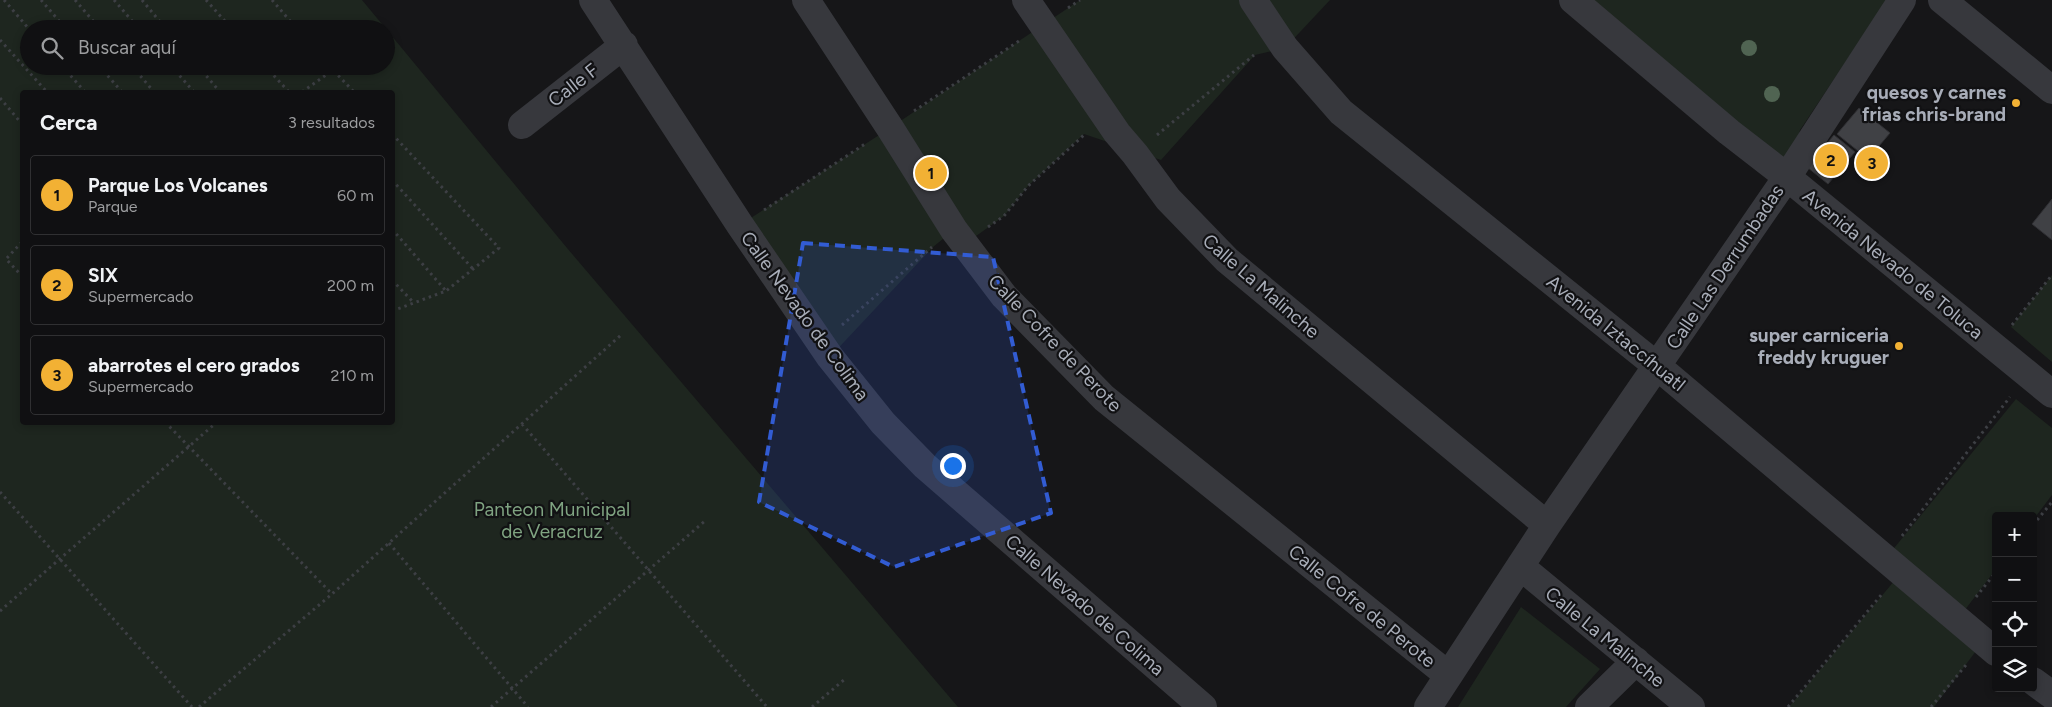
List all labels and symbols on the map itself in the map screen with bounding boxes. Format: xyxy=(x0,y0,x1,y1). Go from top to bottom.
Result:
street label: Calle F xyxy=(543,58,603,112)
place label: quesos y carnes frias chris-brand xyxy=(1862,81,2006,126)
marker: quesos y carnes frias chris-brand xyxy=(2010,97,2022,109)
pin: 2 xyxy=(1815,141,1847,179)
pin: 3 xyxy=(1856,144,1888,182)
pin: 1 xyxy=(915,154,947,192)
street label: Calle Las Derrumbadas xyxy=(1661,180,1789,354)
street label: Avenida Nevado de Toluca xyxy=(1798,184,1988,344)
street label: Calle Nevado de Colima xyxy=(736,227,874,405)
street label: Calle La Malinche xyxy=(1198,229,1324,343)
street label: Calle Cofre de Perote xyxy=(983,269,1127,417)
street label: Avenida Iztaccíhuatl xyxy=(1542,270,1690,396)
place label: super carniceria freddy kruguer xyxy=(1749,324,1889,369)
marker: super carniceria freddy kruguer xyxy=(1893,340,1905,352)
your location xyxy=(940,453,966,479)
park label: Panteon Municipal de Veracruz xyxy=(474,498,630,543)
street label: Calle Nevado de Colima xyxy=(1001,530,1169,680)
street label: Calle Cofre de Perote xyxy=(1284,540,1440,672)
street label: Calle La Malinche xyxy=(1541,582,1669,692)

